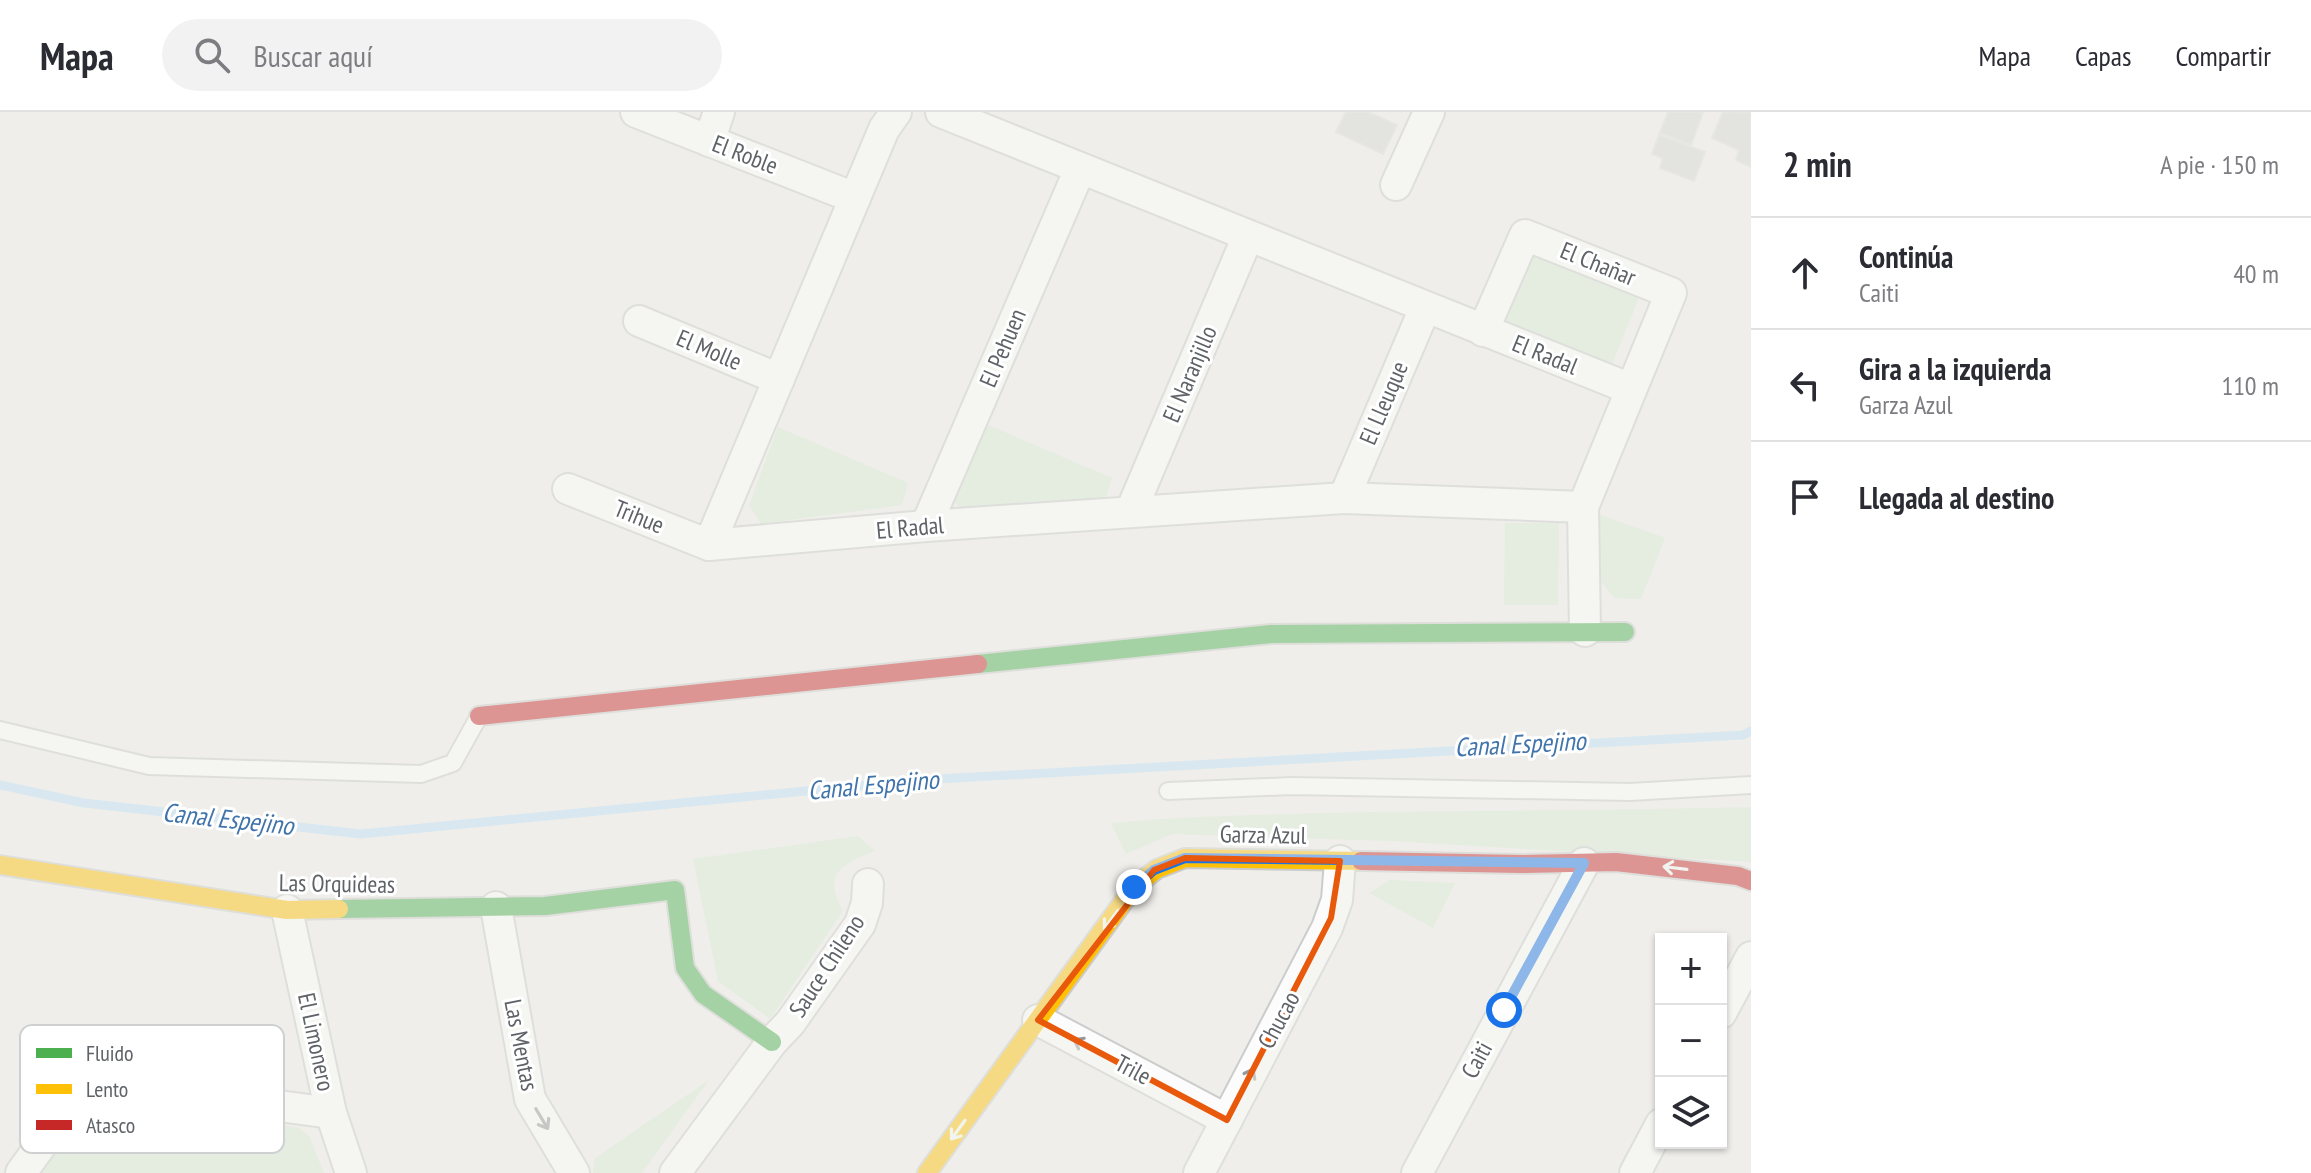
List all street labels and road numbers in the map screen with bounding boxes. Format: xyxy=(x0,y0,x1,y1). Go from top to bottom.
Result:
street label: El Roble xyxy=(708,128,782,181)
street label: El Chañar xyxy=(1556,234,1641,293)
street label: El Pehuen xyxy=(972,304,1033,392)
street label: El Naranjillo xyxy=(1155,321,1224,427)
street label: El Molle xyxy=(672,322,746,377)
street label: El Radal xyxy=(1508,327,1583,382)
street label: El Lleuque xyxy=(1352,356,1415,449)
street label: Trihue xyxy=(610,493,669,541)
street label: El Radal xyxy=(875,509,945,546)
street label: Garza Azul xyxy=(1220,818,1307,851)
street label: Las Orquideas xyxy=(279,867,395,900)
street label: Sauce Chileno xyxy=(782,908,871,1023)
street label: Chucao xyxy=(1251,986,1306,1054)
street label: El Limonero xyxy=(291,990,342,1094)
street label: Las Mentas xyxy=(497,997,546,1093)
street label: Caiti xyxy=(1454,1036,1499,1084)
street label: Trile xyxy=(1110,1047,1156,1092)

